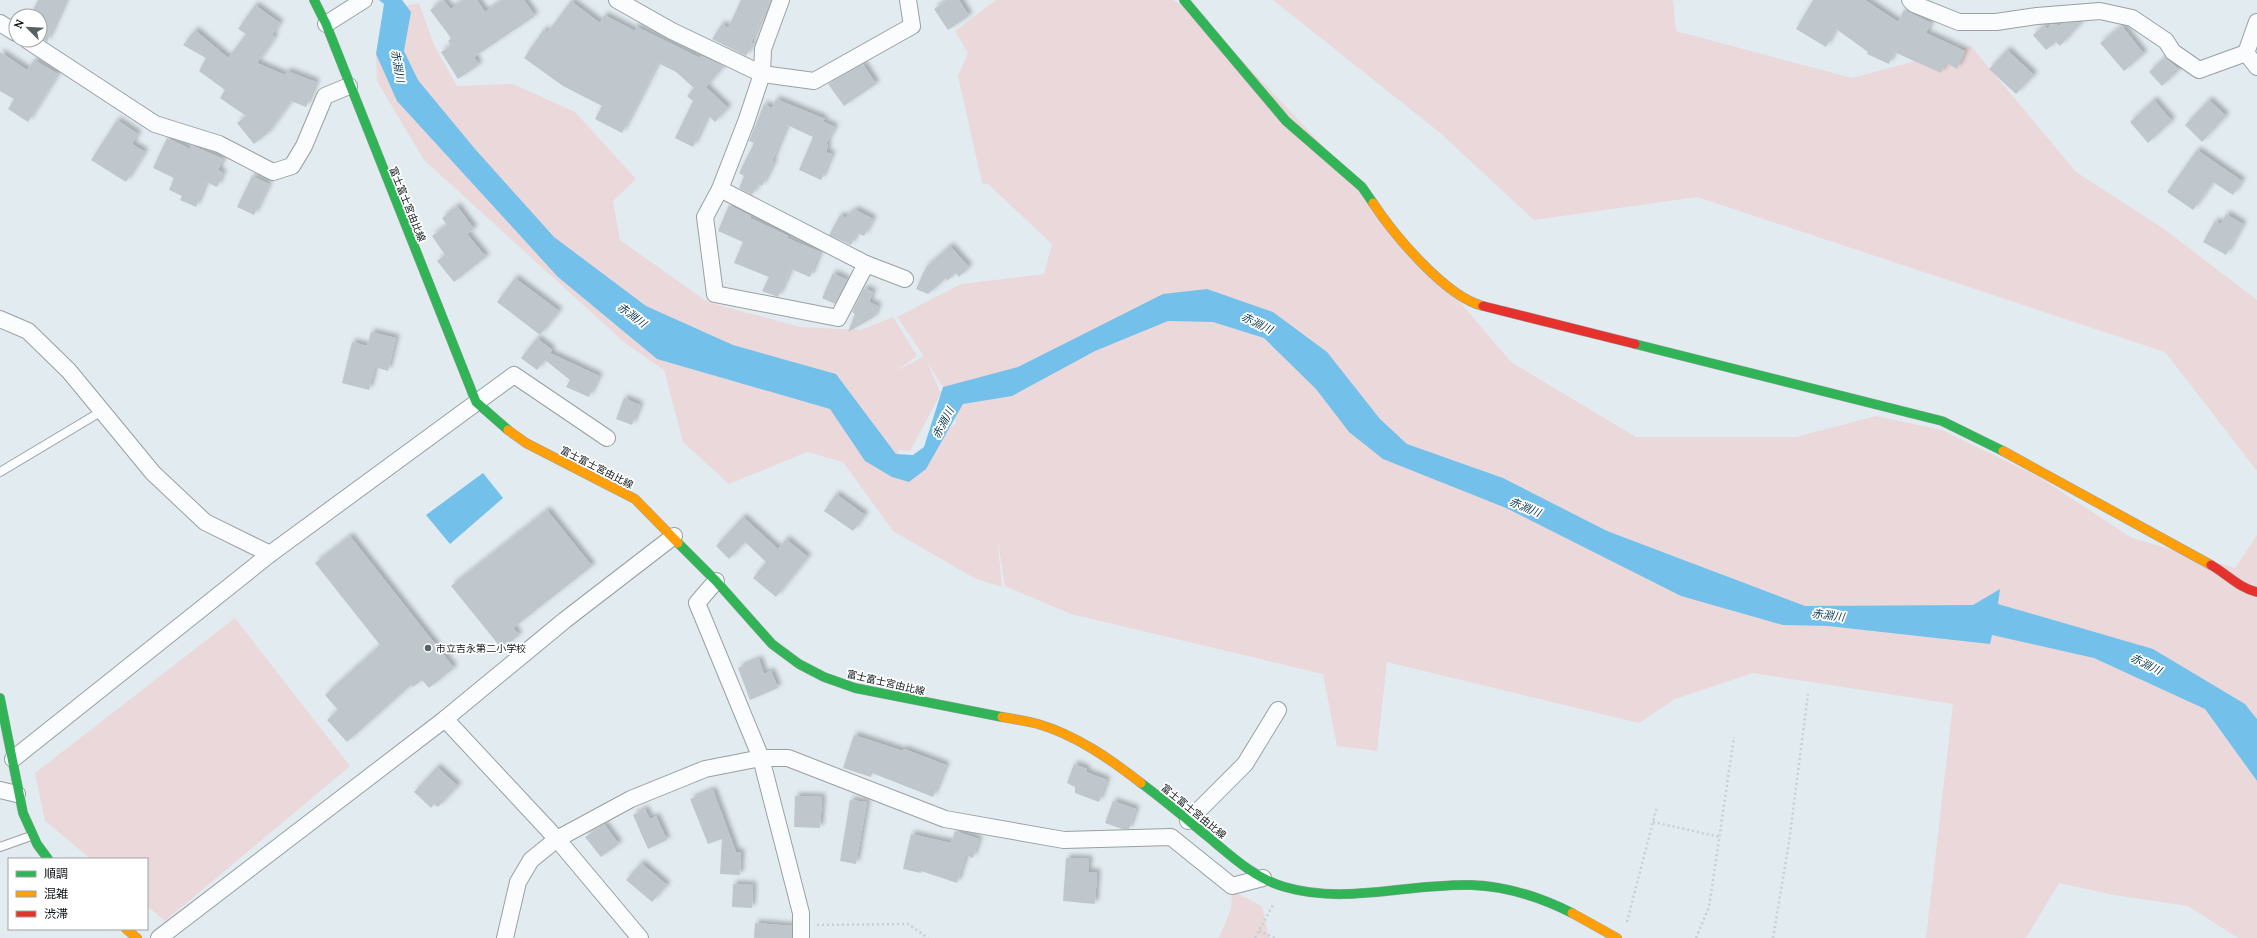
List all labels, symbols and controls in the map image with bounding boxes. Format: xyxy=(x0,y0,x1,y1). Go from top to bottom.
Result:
north arrow xyxy=(8,8,48,48)
text: N xyxy=(11,17,27,31)
water label: 赤淵川 xyxy=(388,49,408,84)
street label: 富士富士宮由比線 xyxy=(387,165,429,244)
water label: 赤淵川 xyxy=(615,300,650,331)
water label: 赤淵川 xyxy=(1239,309,1276,337)
water label: 赤淵川 xyxy=(929,404,957,441)
street label: 富士富士宮由比線 xyxy=(558,443,635,491)
water label: 赤淵川 xyxy=(1507,494,1544,520)
water label: 赤淵川 xyxy=(1811,606,1846,624)
place label: 市立吉永第二小学校 xyxy=(436,642,526,655)
marker: 市立吉永第二小学校 xyxy=(423,643,433,653)
water label: 赤淵川 xyxy=(2128,650,2165,678)
street label: 富士富士宮由比線 xyxy=(845,667,926,698)
street label: 富士富士宮由比線 xyxy=(1159,781,1229,842)
legend xyxy=(8,858,148,930)
text: 順調 xyxy=(44,866,68,881)
text: 混雑 xyxy=(44,886,68,901)
text: 渋滞 xyxy=(44,906,68,921)

